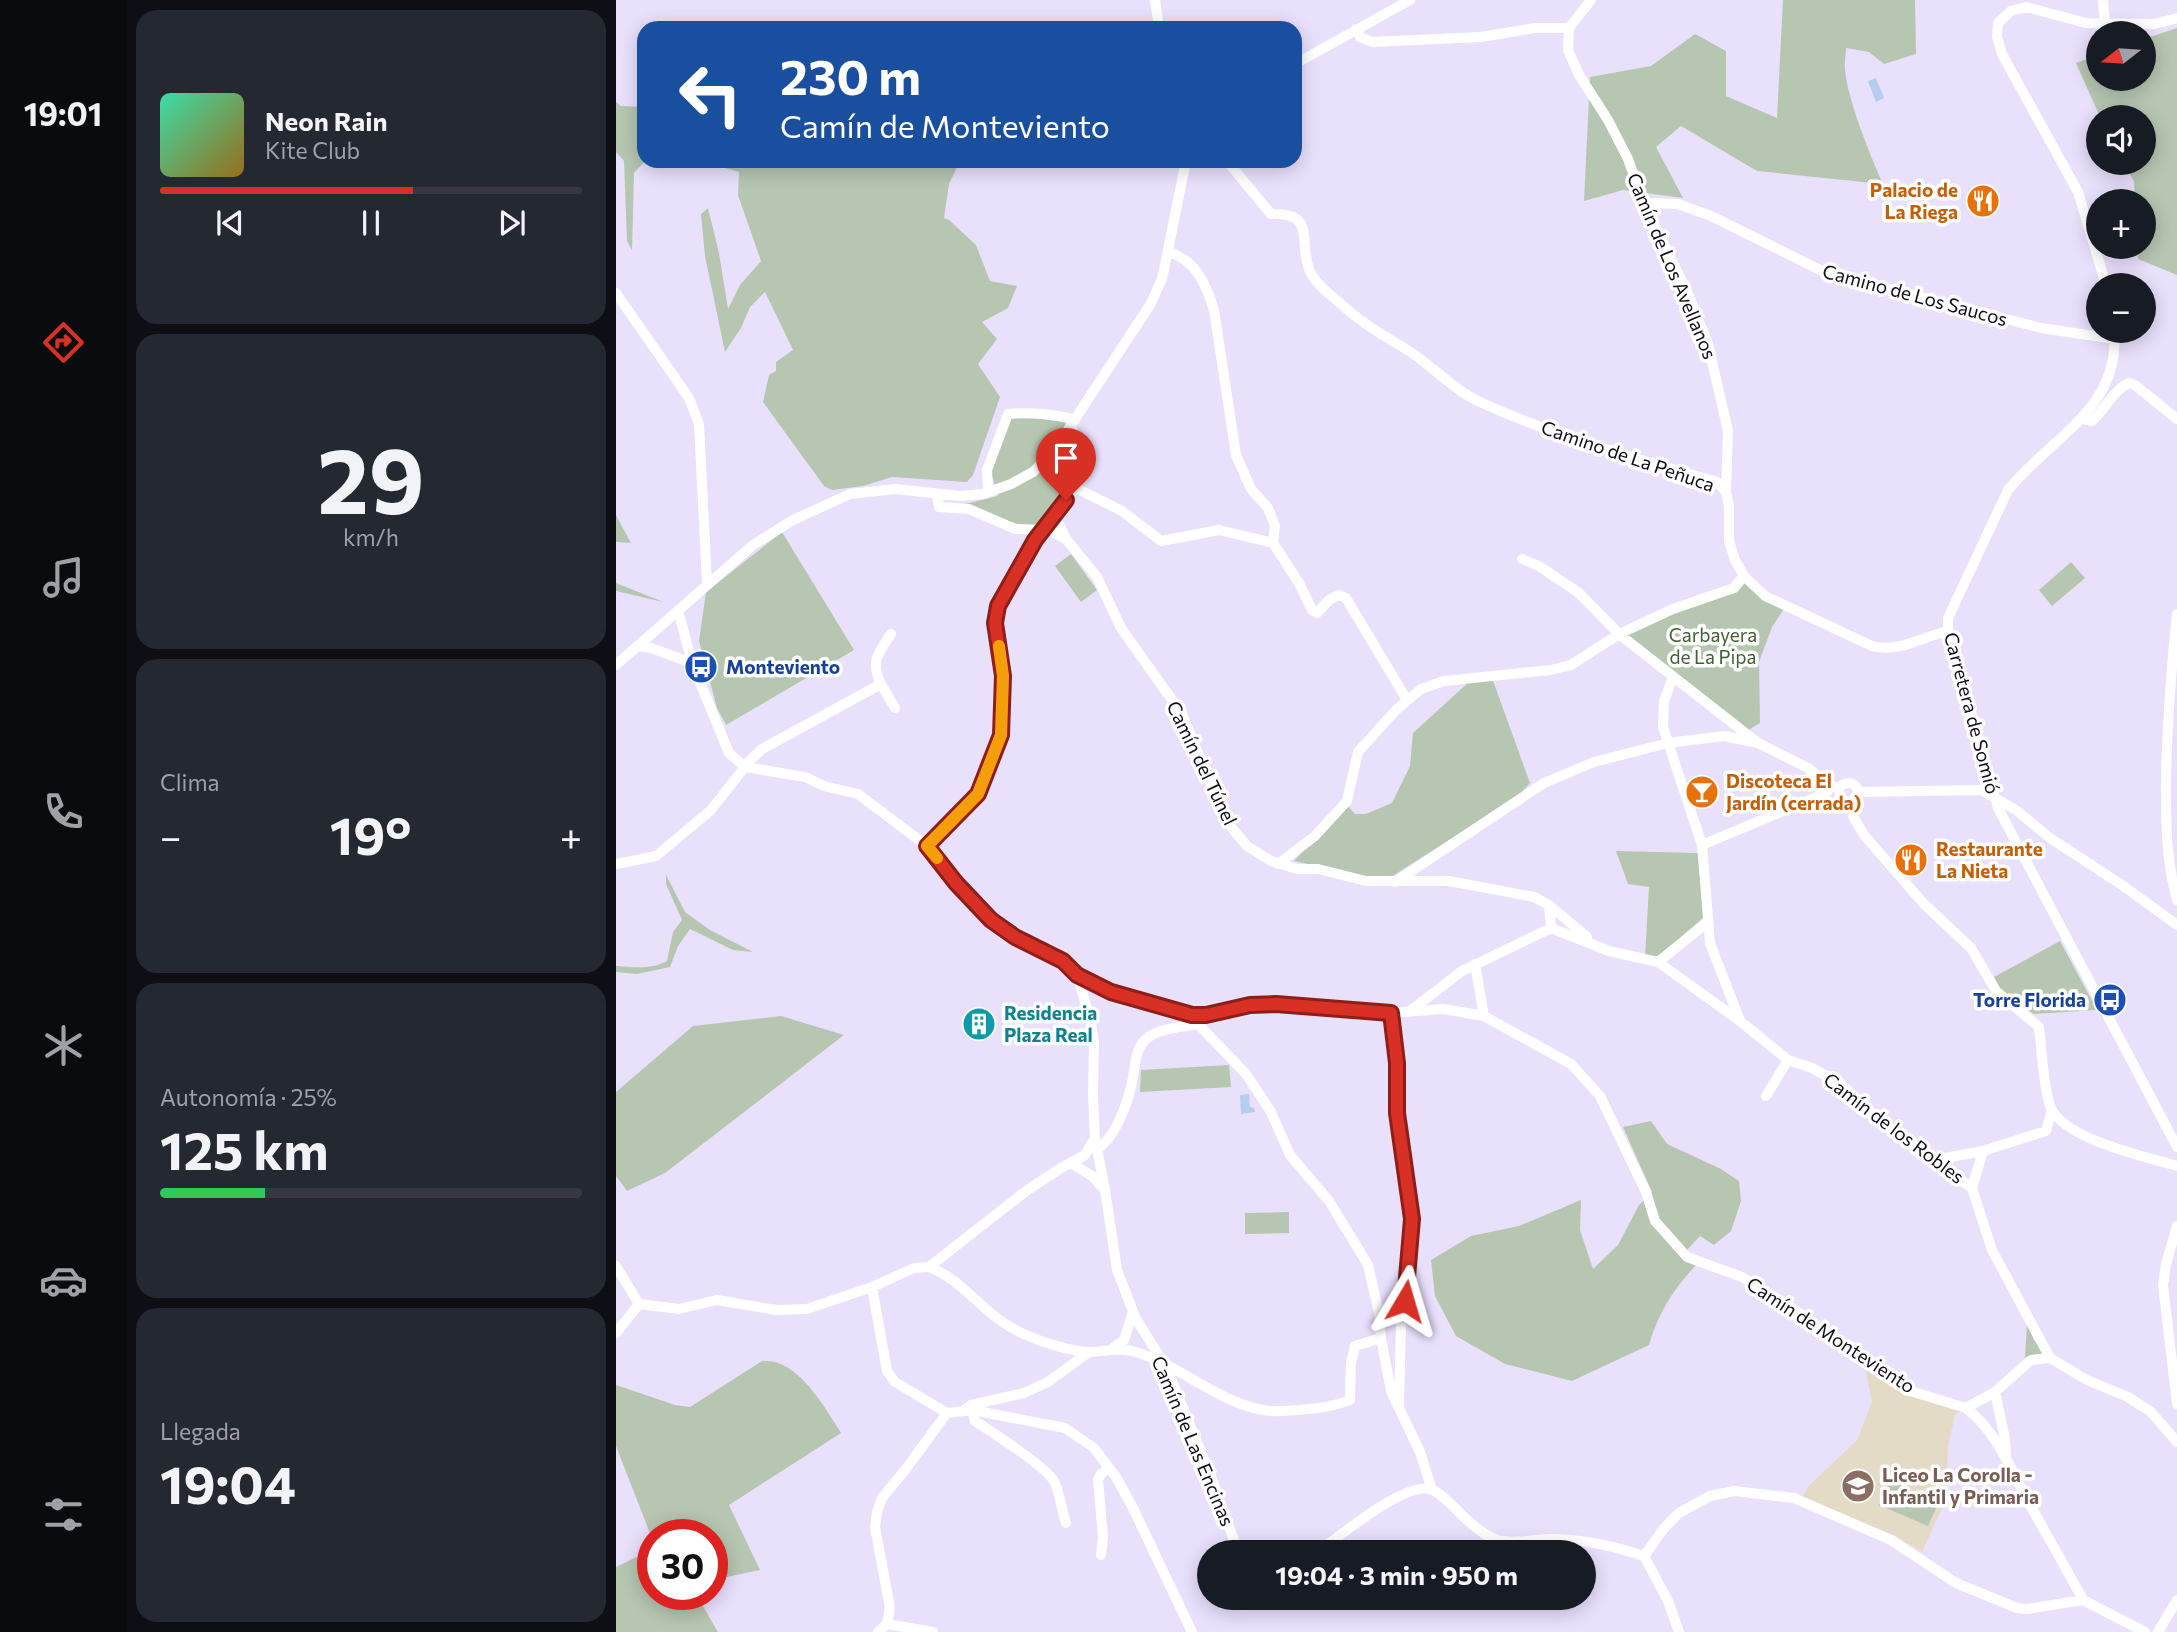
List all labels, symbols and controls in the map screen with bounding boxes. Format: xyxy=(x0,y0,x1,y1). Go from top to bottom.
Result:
north arrow xyxy=(2086,21,2156,91)
map controls xyxy=(2086,21,2156,343)
text: 230 m xyxy=(780,45,921,105)
icon: left xyxy=(665,49,756,140)
text: 19:01 xyxy=(24,93,102,133)
text: Neon Rain xyxy=(265,105,388,136)
text: Camín de Monteviento xyxy=(780,105,1110,145)
button: sound xyxy=(2086,105,2156,175)
text: Kite Club xyxy=(265,136,360,164)
street label: Camín de Los Avellanos xyxy=(1623,169,1722,362)
place label: Palacio de La Riega xyxy=(1870,178,1958,223)
restaurant icon: Palacio de La Riega xyxy=(1964,182,2002,220)
button: + xyxy=(2086,189,2156,259)
icon: previous xyxy=(211,204,249,242)
icon: pause xyxy=(352,204,390,242)
icon: next xyxy=(493,204,531,242)
street label: Camino de Los Saucos xyxy=(1820,259,2010,330)
button: − xyxy=(2086,273,2156,343)
icon: directions xyxy=(39,318,88,367)
street label: Camino de La Peñuca xyxy=(1538,415,1718,496)
text: 29 xyxy=(317,421,425,533)
pin xyxy=(1036,428,1096,500)
icon: arrive xyxy=(1047,439,1085,477)
text: km/h xyxy=(343,523,399,551)
icon: music xyxy=(39,553,88,602)
park label: Carbayera de La Pipa xyxy=(1669,623,1757,668)
street label: Carretera de Somió xyxy=(1940,630,2005,796)
bus stop icon: Monteviento xyxy=(682,648,720,686)
place label: Monteviento xyxy=(726,655,840,678)
street label: Camín del Túnel xyxy=(1162,697,1242,829)
text: Clima xyxy=(160,768,220,796)
place label: Discoteca El Jardín (cerrada) xyxy=(1726,769,1861,814)
bar icon: Discoteca El Jardín (cerrada) xyxy=(1683,773,1721,811)
icon: phone xyxy=(39,787,88,836)
text: 19° xyxy=(330,802,411,866)
text: − xyxy=(160,812,182,859)
text: + xyxy=(560,812,582,859)
place label: Restaurante La Nieta xyxy=(1936,837,2043,882)
restaurant icon: Restaurante La Nieta xyxy=(1892,841,1930,879)
bus stop icon: Torre Florida xyxy=(2091,981,2129,1019)
place label: Torre Florida xyxy=(1973,988,2086,1011)
place label: Residencia Plaza Real xyxy=(1004,1001,1097,1046)
building icon: Residencia Plaza Real xyxy=(960,1005,998,1043)
icon: climate xyxy=(39,1021,88,1070)
street label: Camín de los Robles xyxy=(1819,1067,1969,1188)
text: Autonomía · 25% xyxy=(160,1083,337,1111)
text: 125 km xyxy=(160,1117,329,1181)
icon: car xyxy=(39,1256,88,1305)
position arrow xyxy=(1368,1264,1442,1338)
street label: Camín de Monteviento xyxy=(1743,1272,1920,1398)
street label: Camín de Las Encinas xyxy=(1147,1352,1240,1529)
text: Llegada xyxy=(160,1417,241,1445)
text: 19:04 xyxy=(160,1451,296,1515)
place label: Liceo La Corolla - Infantil y Primaria xyxy=(1882,1463,2039,1508)
school or university icon: Liceo La Corolla - Infantil y Primaria xyxy=(1839,1467,1877,1505)
icon: filters xyxy=(39,1490,88,1539)
speed limit sign: 30 xyxy=(637,1519,728,1610)
text: 19:04 · 3 min · 950 m xyxy=(1275,1559,1518,1590)

